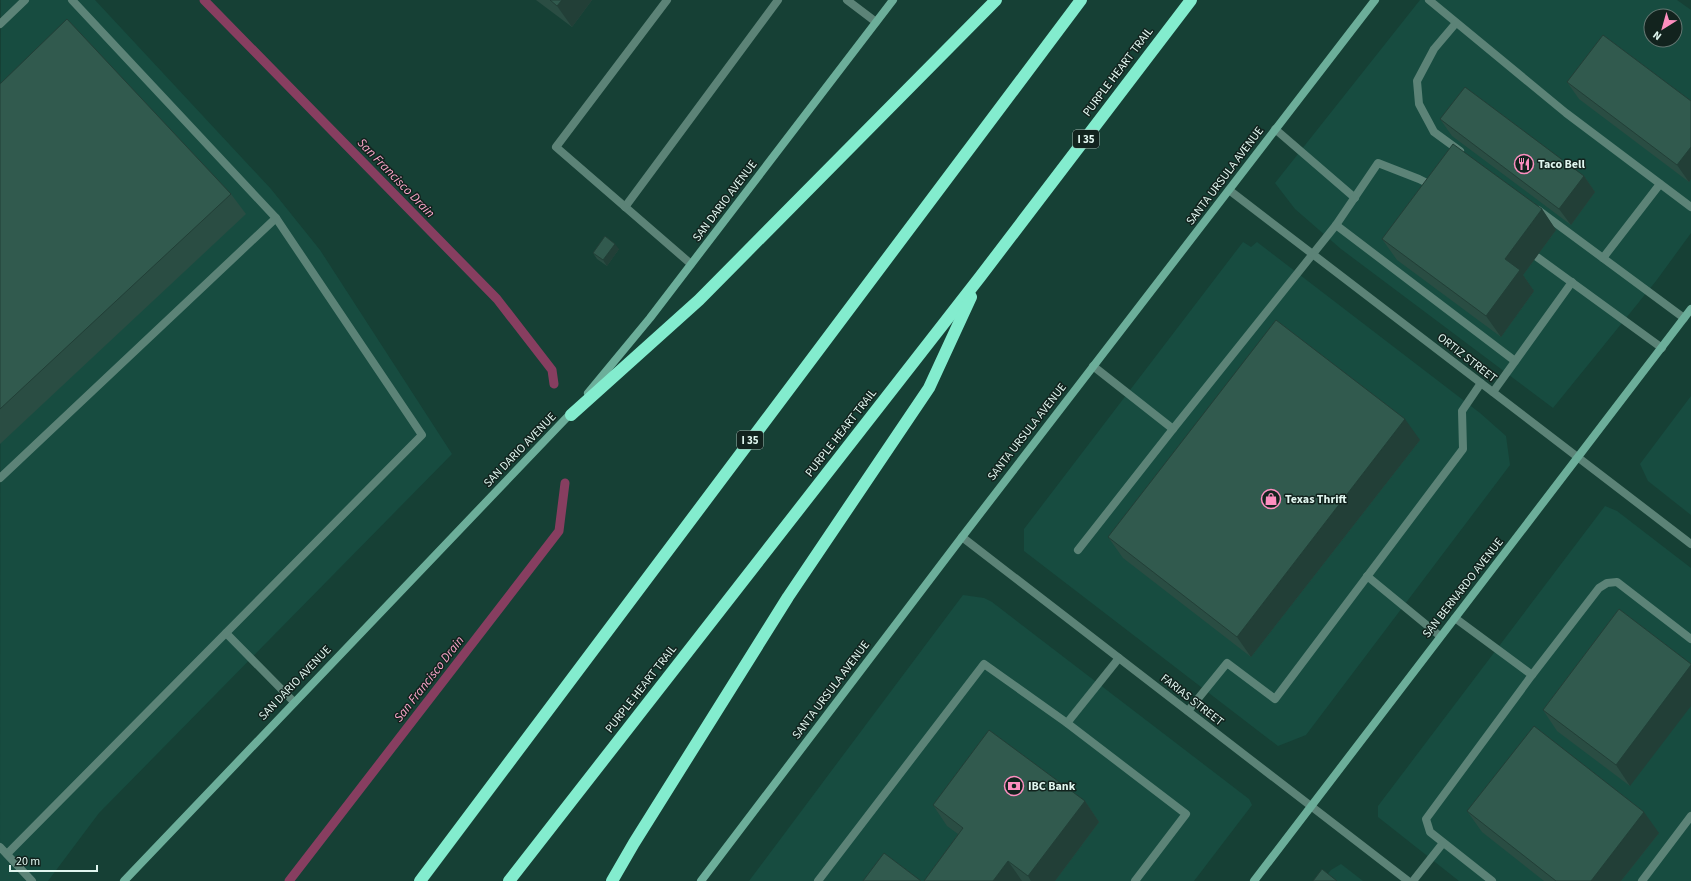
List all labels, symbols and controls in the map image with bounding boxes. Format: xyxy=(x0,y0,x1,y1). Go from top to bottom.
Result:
north arrow xyxy=(1643,8,1683,48)
street label: PURPLE HEART TRAIL xyxy=(1079,24,1157,120)
text: N xyxy=(1650,27,1665,44)
street label: SANTA URSULA AVENUE xyxy=(1182,123,1268,229)
road number: I 35 xyxy=(1073,130,1099,148)
water label: San Francisco Drain xyxy=(353,134,439,222)
restaurant icon: Taco Bell xyxy=(1513,153,1535,175)
place label: Taco Bell xyxy=(1538,156,1585,173)
street label: SAN DARIO AVENUE xyxy=(689,157,761,245)
street label: ORTIZ STREET xyxy=(1434,329,1501,387)
street label: SANTA URSULA AVENUE xyxy=(983,380,1071,484)
street label: PURPLE HEART TRAIL xyxy=(801,385,881,481)
street label: SAN DARIO AVENUE xyxy=(480,409,560,491)
road number: I 35 xyxy=(737,431,763,449)
shop icon: Texas Thrift xyxy=(1260,488,1282,510)
place label: Texas Thrift xyxy=(1285,491,1347,508)
street label: SAN BERNARDO AVENUE xyxy=(1418,534,1508,642)
water label: San Francisco Drain xyxy=(390,632,468,726)
street label: SANTA URSULA AVENUE xyxy=(788,637,874,743)
street label: PURPLE HEART TRAIL xyxy=(601,641,681,737)
street label: SAN DARIO AVENUE xyxy=(255,642,335,724)
street label: FARIAS STREET xyxy=(1157,670,1228,730)
bank icon: IBC Bank xyxy=(1003,775,1025,797)
place label: IBC Bank xyxy=(1028,778,1076,795)
scale bar xyxy=(10,847,97,873)
text: 20 m xyxy=(16,853,40,870)

